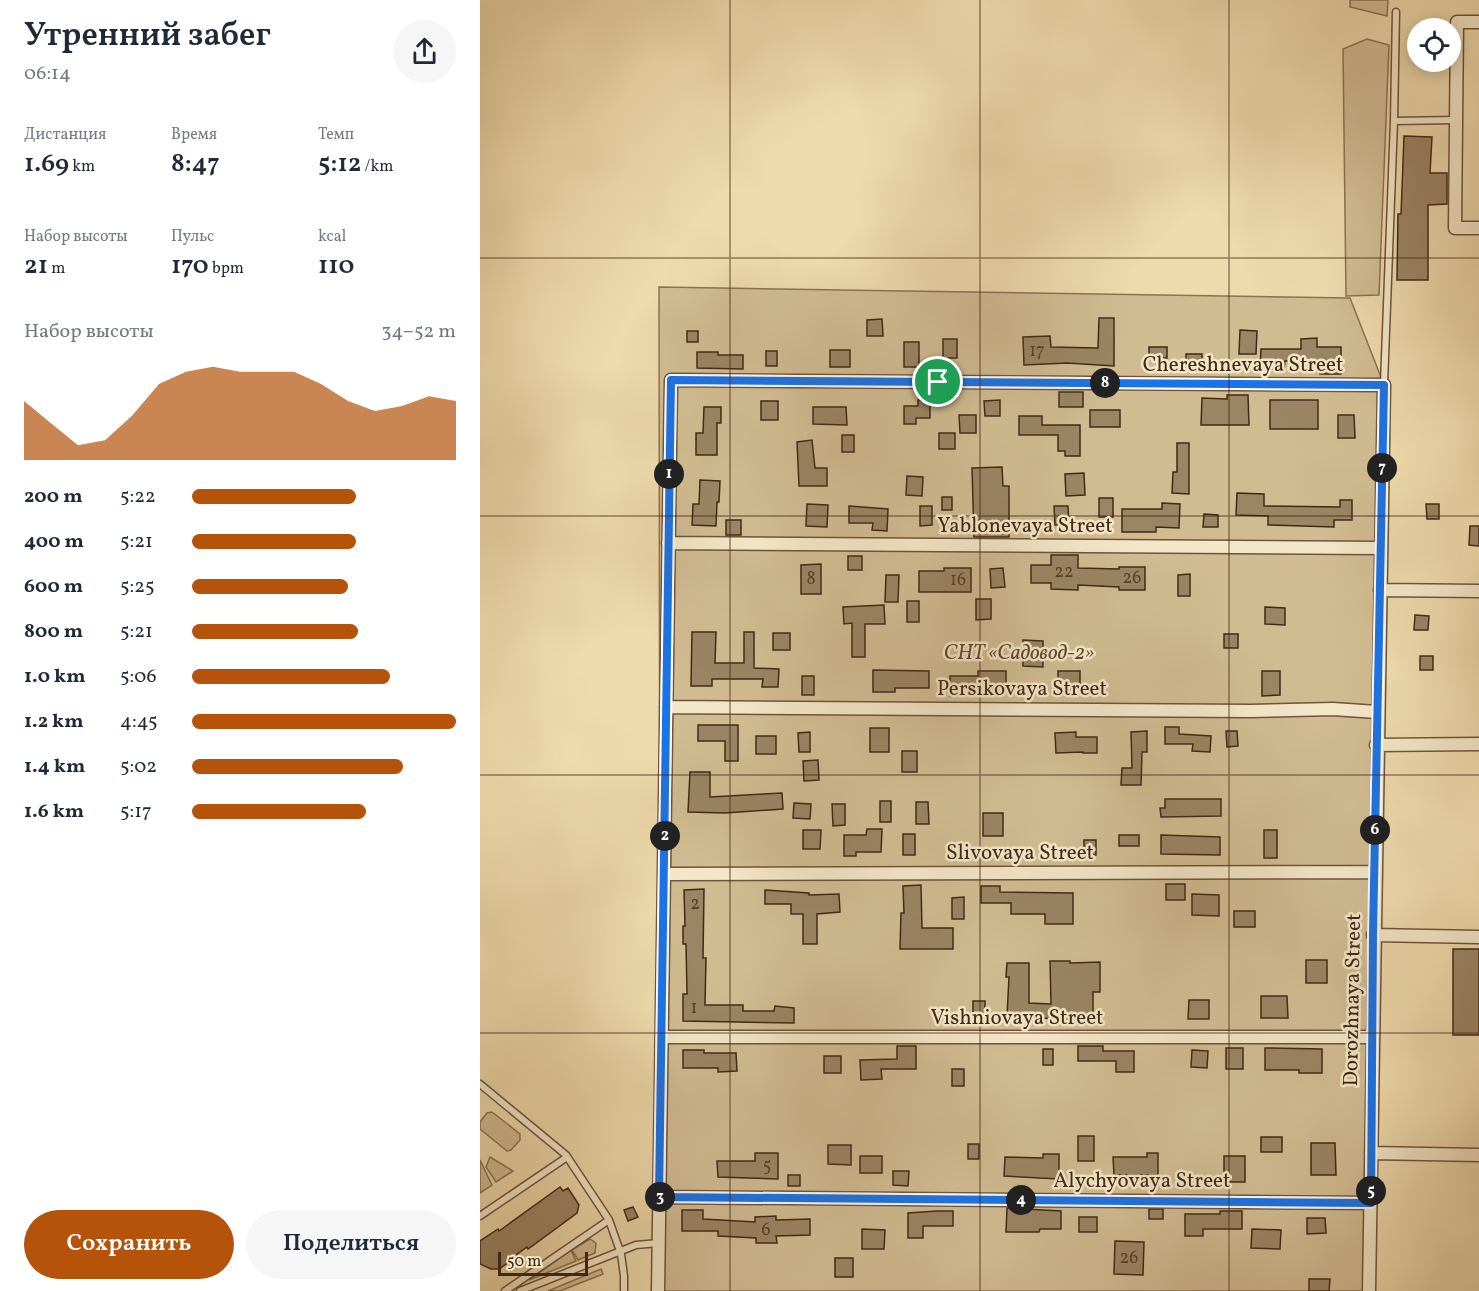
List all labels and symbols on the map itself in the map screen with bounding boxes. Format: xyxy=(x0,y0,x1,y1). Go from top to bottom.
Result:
house number: 17 xyxy=(1029,339,1045,364)
street label: Chereshnevaya Street xyxy=(1143,351,1343,380)
pin xyxy=(912,356,963,407)
pin: 8 xyxy=(1090,368,1120,398)
pin: 7 xyxy=(1367,453,1397,483)
pin: 1 xyxy=(654,459,684,489)
street label: Yablonevaya Street xyxy=(937,512,1113,541)
house number: 22 xyxy=(1054,560,1074,585)
house number: 26 xyxy=(1123,566,1141,591)
house number: 8 xyxy=(806,567,816,592)
house number: 16 xyxy=(950,568,966,593)
park label: СНТ «Садовод-2» xyxy=(944,639,1094,668)
street label: Persikovaya Street xyxy=(937,675,1107,704)
pin: 6 xyxy=(1360,815,1390,845)
pin: 2 xyxy=(650,821,680,851)
street label: Slivovaya Street xyxy=(946,839,1094,868)
house number: 2 xyxy=(690,892,700,917)
street label: Dorozhnaya Street xyxy=(1337,913,1369,1087)
house number: 1 xyxy=(691,996,697,1021)
street label: Vishniovaya Street xyxy=(931,1004,1103,1033)
house number: 5 xyxy=(763,1154,771,1179)
street label: Alychyovaya Street xyxy=(1054,1167,1230,1196)
pin: 5 xyxy=(1356,1176,1386,1206)
pin: 3 xyxy=(645,1182,675,1212)
pin: 4 xyxy=(1006,1185,1036,1215)
house number: 6 xyxy=(761,1218,771,1243)
house number: 26 xyxy=(1120,1246,1138,1271)
scale bar xyxy=(498,1249,588,1276)

